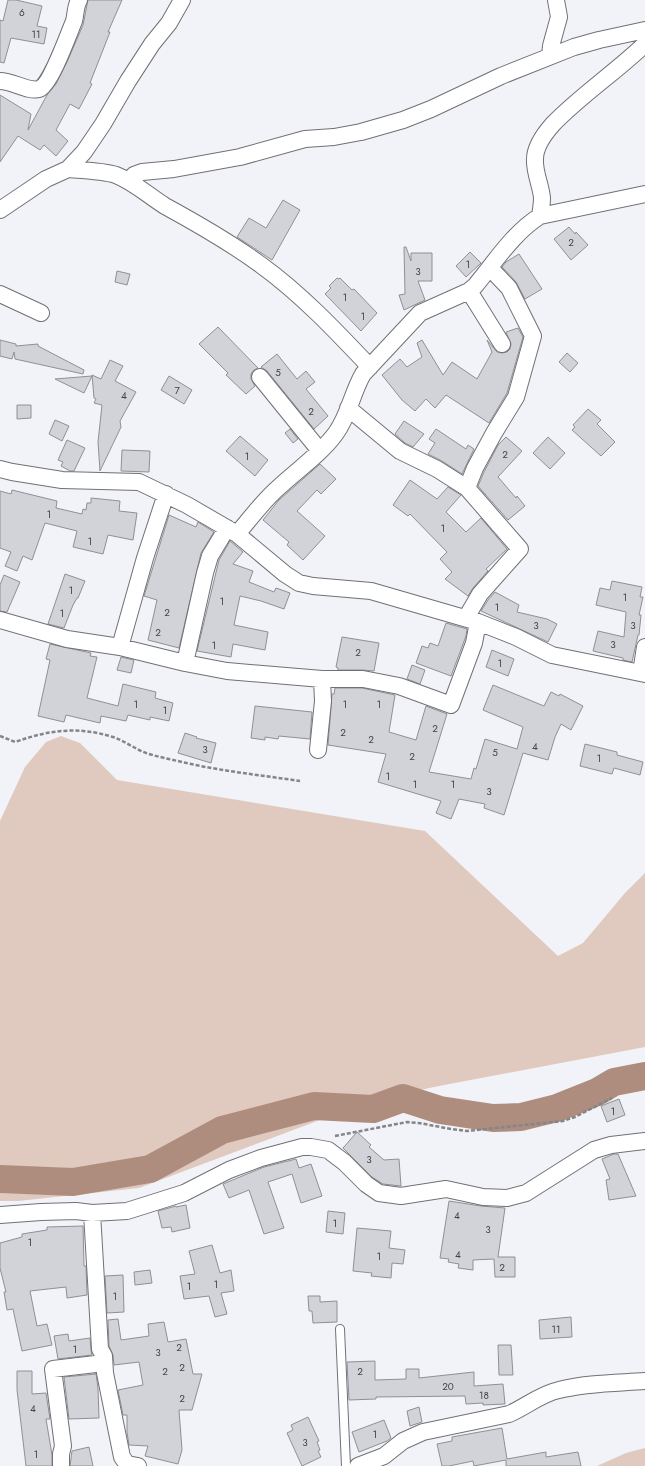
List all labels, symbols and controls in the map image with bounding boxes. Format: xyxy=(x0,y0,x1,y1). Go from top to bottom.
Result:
house number: 6 xyxy=(19,5,25,20)
house number: 11 xyxy=(32,27,41,42)
house number: 2 xyxy=(568,235,574,250)
house number: 1 xyxy=(466,257,470,272)
house number: 3 xyxy=(415,264,421,279)
house number: 1 xyxy=(343,290,347,305)
house number: 1 xyxy=(361,309,365,324)
house number: 5 xyxy=(275,365,281,380)
house number: 7 xyxy=(174,383,180,398)
house number: 4 xyxy=(121,388,127,403)
house number: 2 xyxy=(308,404,314,419)
house number: 2 xyxy=(502,447,508,462)
house number: 1 xyxy=(245,449,249,464)
house number: 1 xyxy=(47,507,51,522)
house number: 1 xyxy=(441,521,445,536)
house number: 1 xyxy=(88,534,92,549)
house number: 1 xyxy=(69,583,73,598)
house number: 1 xyxy=(623,590,627,605)
house number: 1 xyxy=(220,594,224,609)
house number: 1 xyxy=(495,600,499,615)
house number: 2 xyxy=(164,605,170,620)
house number: 1 xyxy=(60,606,64,621)
house number: 3 xyxy=(533,618,539,633)
house number: 3 xyxy=(630,618,636,633)
house number: 2 xyxy=(155,625,161,640)
house number: 3 xyxy=(610,637,616,652)
house number: 1 xyxy=(212,638,216,653)
house number: 2 xyxy=(355,645,361,660)
house number: 1 xyxy=(498,656,502,671)
house number: 1 xyxy=(134,697,138,712)
house number: 1 xyxy=(343,697,347,712)
house number: 1 xyxy=(377,697,381,712)
house number: 1 xyxy=(163,703,167,718)
house number: 2 xyxy=(432,721,438,736)
house number: 2 xyxy=(340,725,346,740)
house number: 2 xyxy=(368,732,374,747)
house number: 4 xyxy=(532,739,538,754)
house number: 3 xyxy=(202,742,208,757)
house number: 5 xyxy=(492,745,498,760)
house number: 2 xyxy=(409,749,415,764)
house number: 1 xyxy=(597,751,601,766)
house number: 1 xyxy=(386,769,390,784)
house number: 1 xyxy=(413,777,417,792)
house number: 1 xyxy=(451,777,455,792)
house number: 3 xyxy=(486,784,492,799)
house number: 1 xyxy=(611,1104,615,1119)
house number: 3 xyxy=(366,1152,372,1167)
house number: 4 xyxy=(454,1208,460,1223)
house number: 1 xyxy=(333,1216,337,1231)
house number: 3 xyxy=(485,1222,491,1237)
house number: 1 xyxy=(28,1235,32,1250)
house number: 4 xyxy=(455,1247,461,1262)
house number: 1 xyxy=(377,1249,381,1264)
house number: 2 xyxy=(499,1260,505,1275)
house number: 1 xyxy=(214,1277,218,1292)
house number: 1 xyxy=(187,1279,191,1294)
house number: 1 xyxy=(113,1289,117,1304)
house number: 11 xyxy=(552,1322,561,1337)
house number: 2 xyxy=(176,1340,182,1355)
house number: 1 xyxy=(73,1342,77,1357)
house number: 3 xyxy=(155,1345,161,1360)
house number: 2 xyxy=(179,1360,185,1375)
house number: 2 xyxy=(162,1364,168,1379)
house number: 2 xyxy=(357,1364,363,1379)
house number: 20 xyxy=(442,1379,454,1394)
house number: 18 xyxy=(479,1388,489,1403)
house number: 2 xyxy=(179,1391,185,1406)
house number: 4 xyxy=(30,1401,36,1416)
house number: 1 xyxy=(373,1427,377,1442)
house number: 3 xyxy=(302,1435,308,1450)
house number: 1 xyxy=(34,1447,38,1462)

